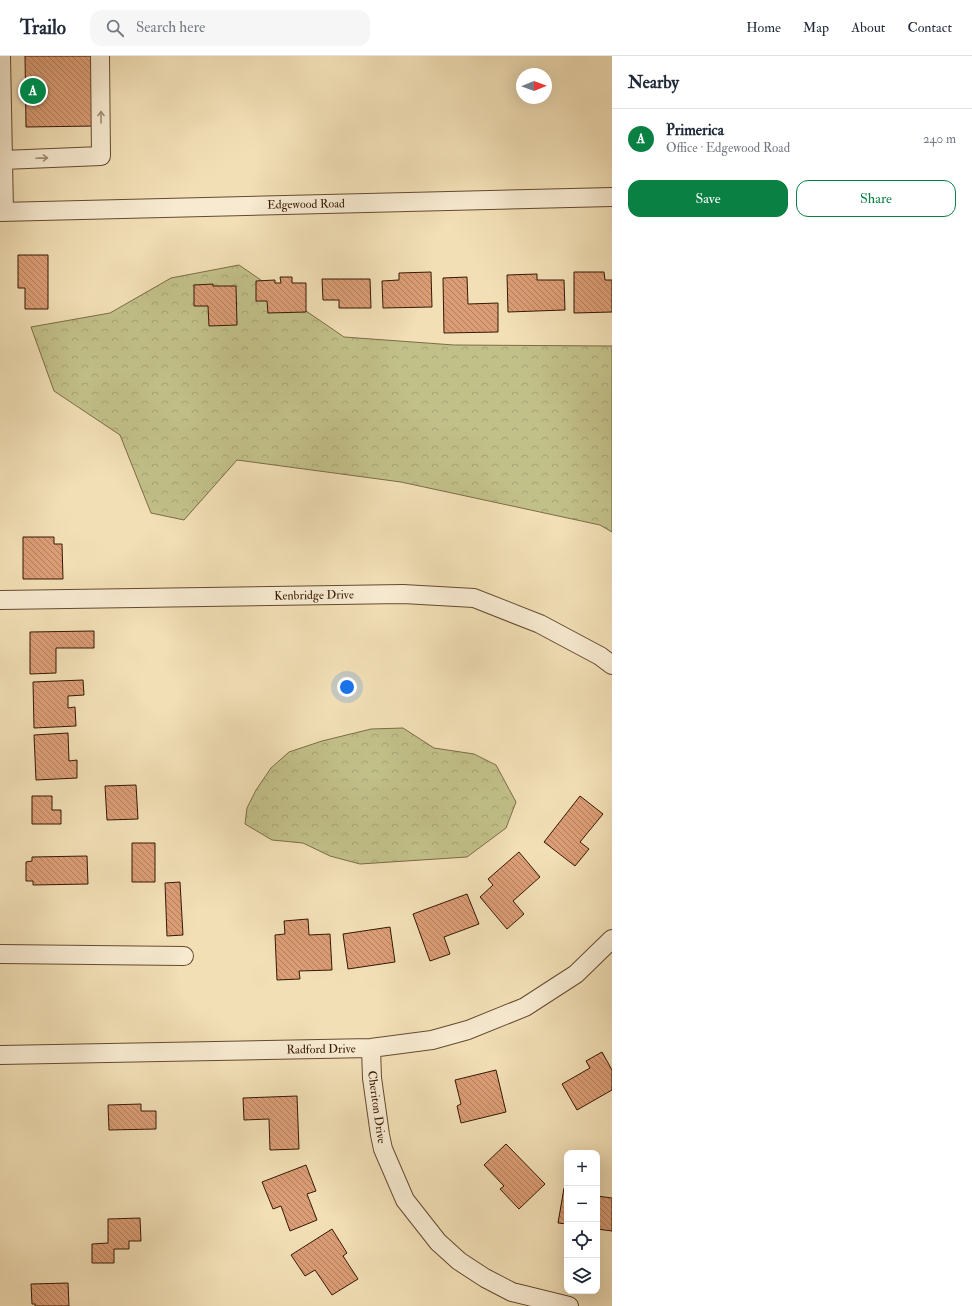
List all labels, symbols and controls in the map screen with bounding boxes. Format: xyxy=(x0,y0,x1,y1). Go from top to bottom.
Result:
search box xyxy=(90,10,370,46)
text: Trailo xyxy=(20,16,66,40)
icon: search xyxy=(104,17,126,39)
text: Search here xyxy=(136,18,205,37)
text: Home xyxy=(746,19,781,36)
text: Map xyxy=(803,19,829,36)
text: About xyxy=(851,19,885,36)
text: Contact xyxy=(907,19,952,36)
north arrow xyxy=(516,68,552,104)
text: Nearby xyxy=(628,72,679,93)
pin: A xyxy=(20,76,46,106)
one-way arrow xyxy=(97,111,105,124)
text: Primerica xyxy=(666,121,724,140)
text: A xyxy=(637,131,645,147)
text: 240 m xyxy=(923,131,956,147)
text: Office · Edgewood Road xyxy=(666,140,790,156)
one-way arrow xyxy=(35,155,48,162)
button: Save xyxy=(628,180,788,217)
button: Share xyxy=(796,180,956,217)
street label: Edgewood Road xyxy=(267,196,345,213)
street label: Kenbridge Drive xyxy=(274,587,354,604)
your location xyxy=(337,677,357,697)
street label: Radford Drive xyxy=(286,1041,356,1058)
street label: Cheriton Drive xyxy=(364,1070,389,1145)
map controls xyxy=(564,1150,600,1294)
button: + xyxy=(564,1150,600,1186)
button: − xyxy=(564,1186,600,1222)
button: locate xyxy=(564,1222,600,1258)
button: layers xyxy=(564,1258,600,1294)

